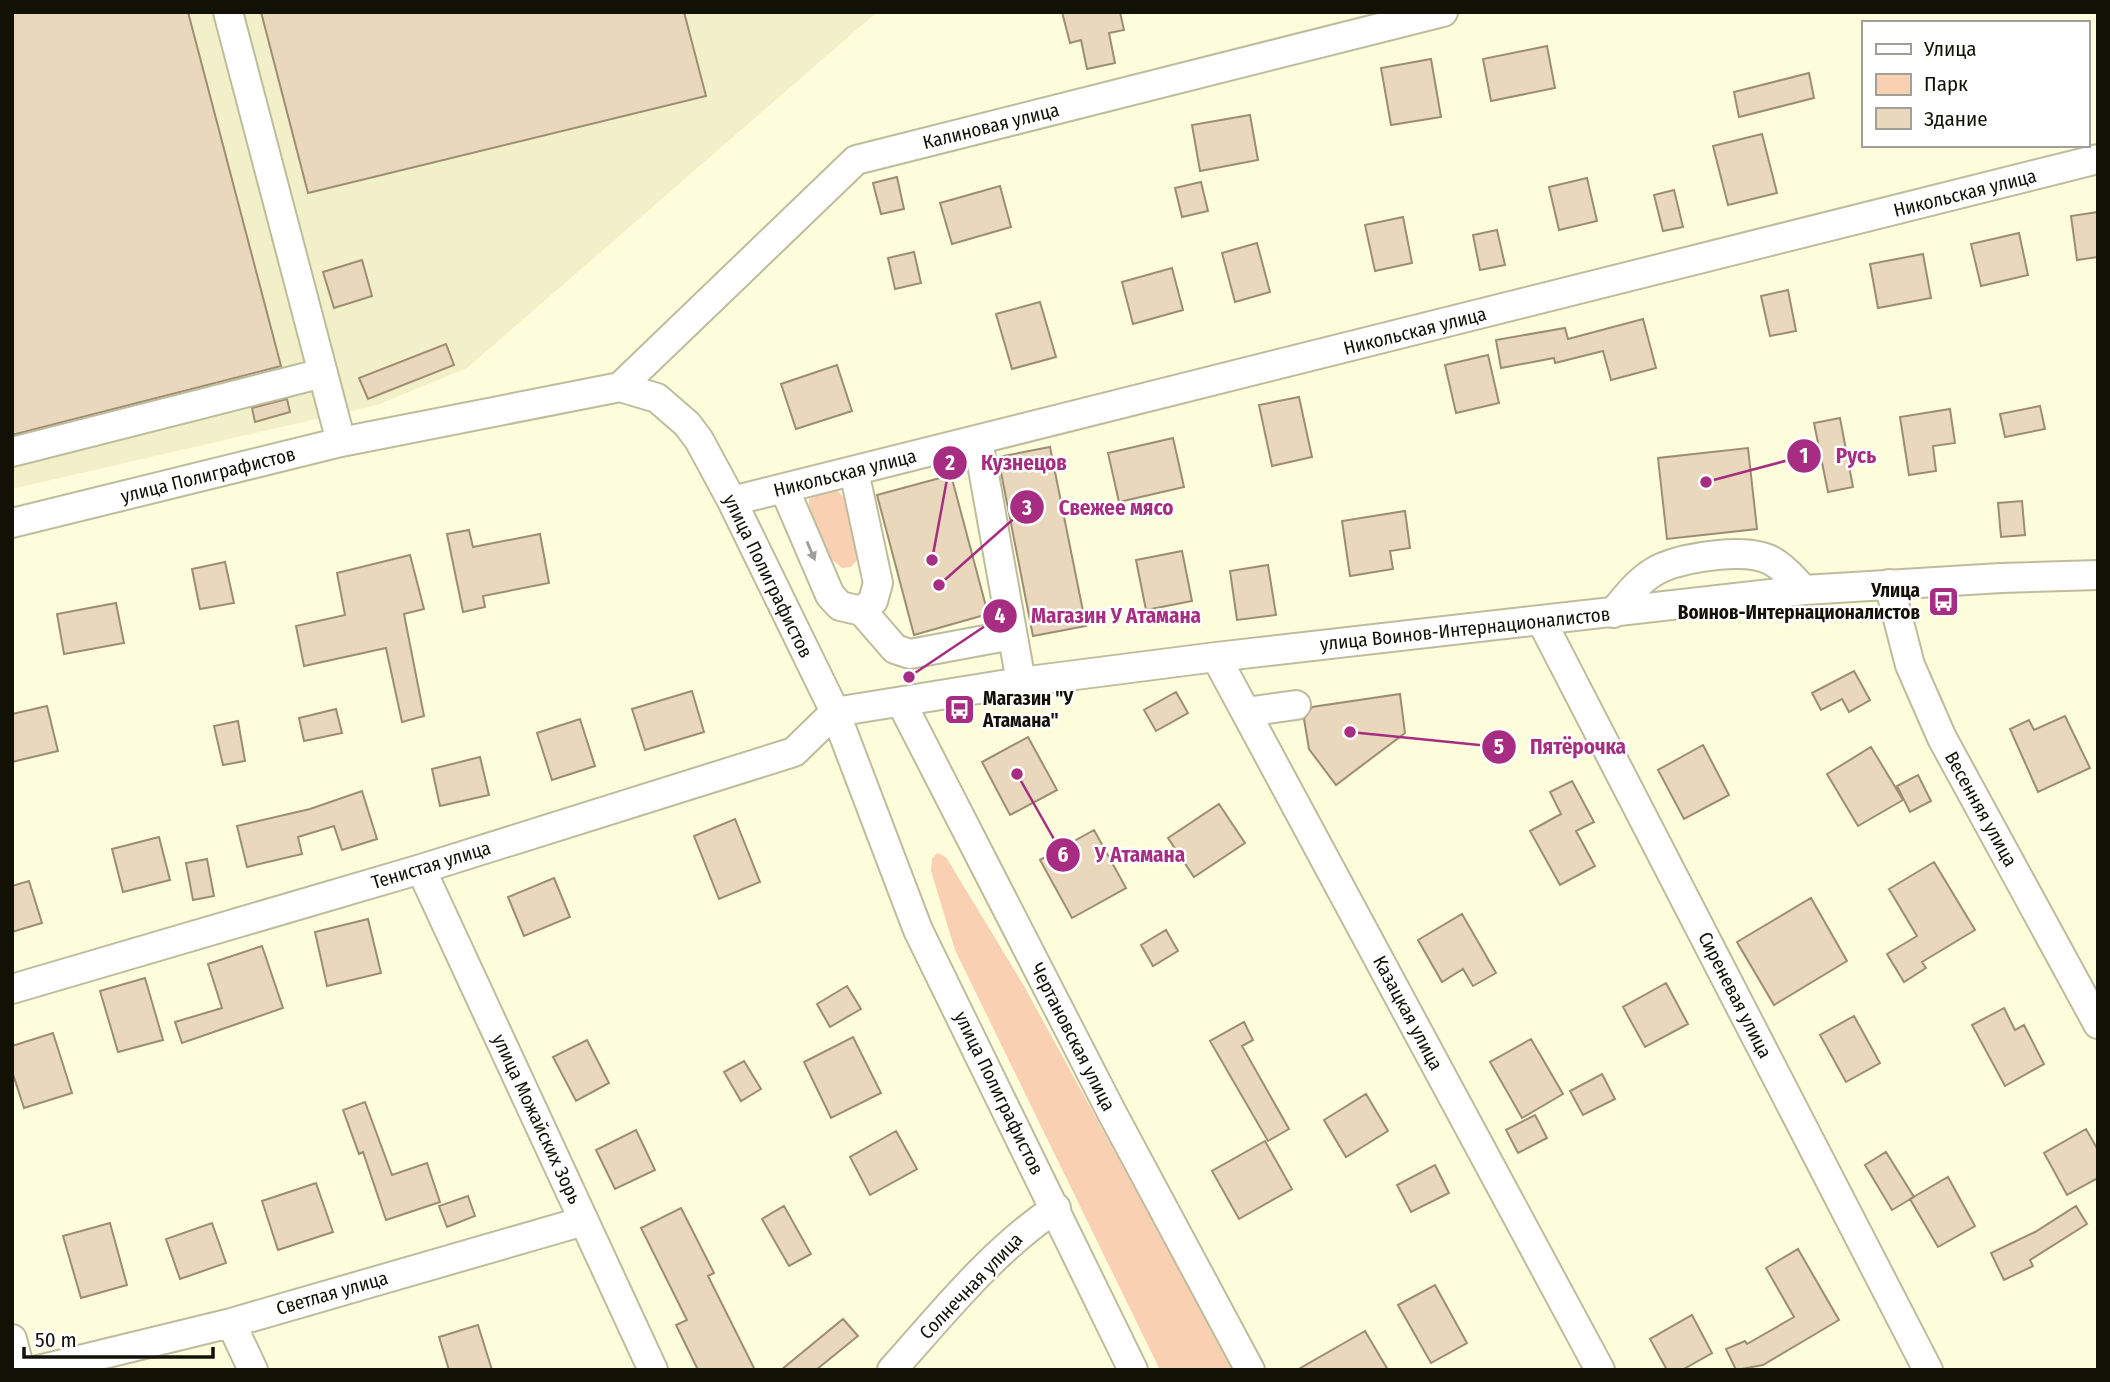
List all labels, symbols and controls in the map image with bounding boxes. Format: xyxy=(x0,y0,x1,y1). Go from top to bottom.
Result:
legend xyxy=(1862,21,2089,147)
text: Улица xyxy=(1923,36,1977,62)
text: Парк xyxy=(1924,71,1968,97)
street label: Калиновая улица xyxy=(921,98,1061,154)
text: Здание xyxy=(1924,106,1988,132)
street label: Никольская улица xyxy=(1891,164,2039,222)
street label: Никольская улица xyxy=(1341,302,1489,360)
callout: Русь xyxy=(1787,435,1890,477)
street label: улица Полиграфистов xyxy=(118,442,298,508)
callout: Кузнецов xyxy=(933,442,1081,484)
text: 1 xyxy=(1800,443,1808,469)
text: Русь xyxy=(1836,443,1876,469)
street label: Никольская улица xyxy=(771,444,919,502)
text: 2 xyxy=(944,450,955,476)
text: Кузнецов xyxy=(981,450,1067,476)
callout: Свежее мясо xyxy=(1009,486,1187,528)
street label: улица Полиграфистов xyxy=(718,491,818,661)
text: 3 xyxy=(1021,495,1032,521)
text: Свежее мясо xyxy=(1059,495,1173,521)
one-way arrow xyxy=(806,540,817,561)
place label: Улица Воинов-Интернационалистов xyxy=(1678,579,1920,624)
bus stop icon: Улица Воинов-Интернационалистов xyxy=(1926,584,1960,618)
callout: Магазин У Атамана xyxy=(982,595,1215,637)
street label: улица Воинов-Интернационалистов xyxy=(1319,602,1611,656)
text: 4 xyxy=(995,603,1006,629)
text: Магазин У Атамана xyxy=(1031,603,1201,629)
place label: Магазин "У Атамана" xyxy=(982,687,1074,732)
bus stop icon: Магазин "У Атамана" xyxy=(943,692,977,726)
callout: Пятёрочка xyxy=(1481,726,1640,768)
text: 5 xyxy=(1494,734,1504,760)
text: Пятёрочка xyxy=(1530,734,1626,760)
street label: Весенняя улица xyxy=(1940,747,2022,871)
callout: У Атамана xyxy=(1045,834,1199,876)
street label: Тенистая улица xyxy=(369,836,493,894)
text: 6 xyxy=(1058,842,1069,868)
text: У Атамана xyxy=(1094,842,1185,868)
street label: Сиреневая улица xyxy=(1693,928,1777,1062)
street label: Казацкая улица xyxy=(1368,952,1448,1074)
street label: Чертановская улица xyxy=(1026,959,1120,1115)
street label: улица Полиграфистов xyxy=(949,1008,1049,1178)
street label: улица Можайских Зорь xyxy=(488,1030,587,1208)
street label: Солнечная улица xyxy=(915,1228,1027,1344)
street label: Светлая улица xyxy=(273,1266,391,1320)
scale bar xyxy=(24,1316,214,1360)
text: 50 m xyxy=(35,1327,77,1353)

